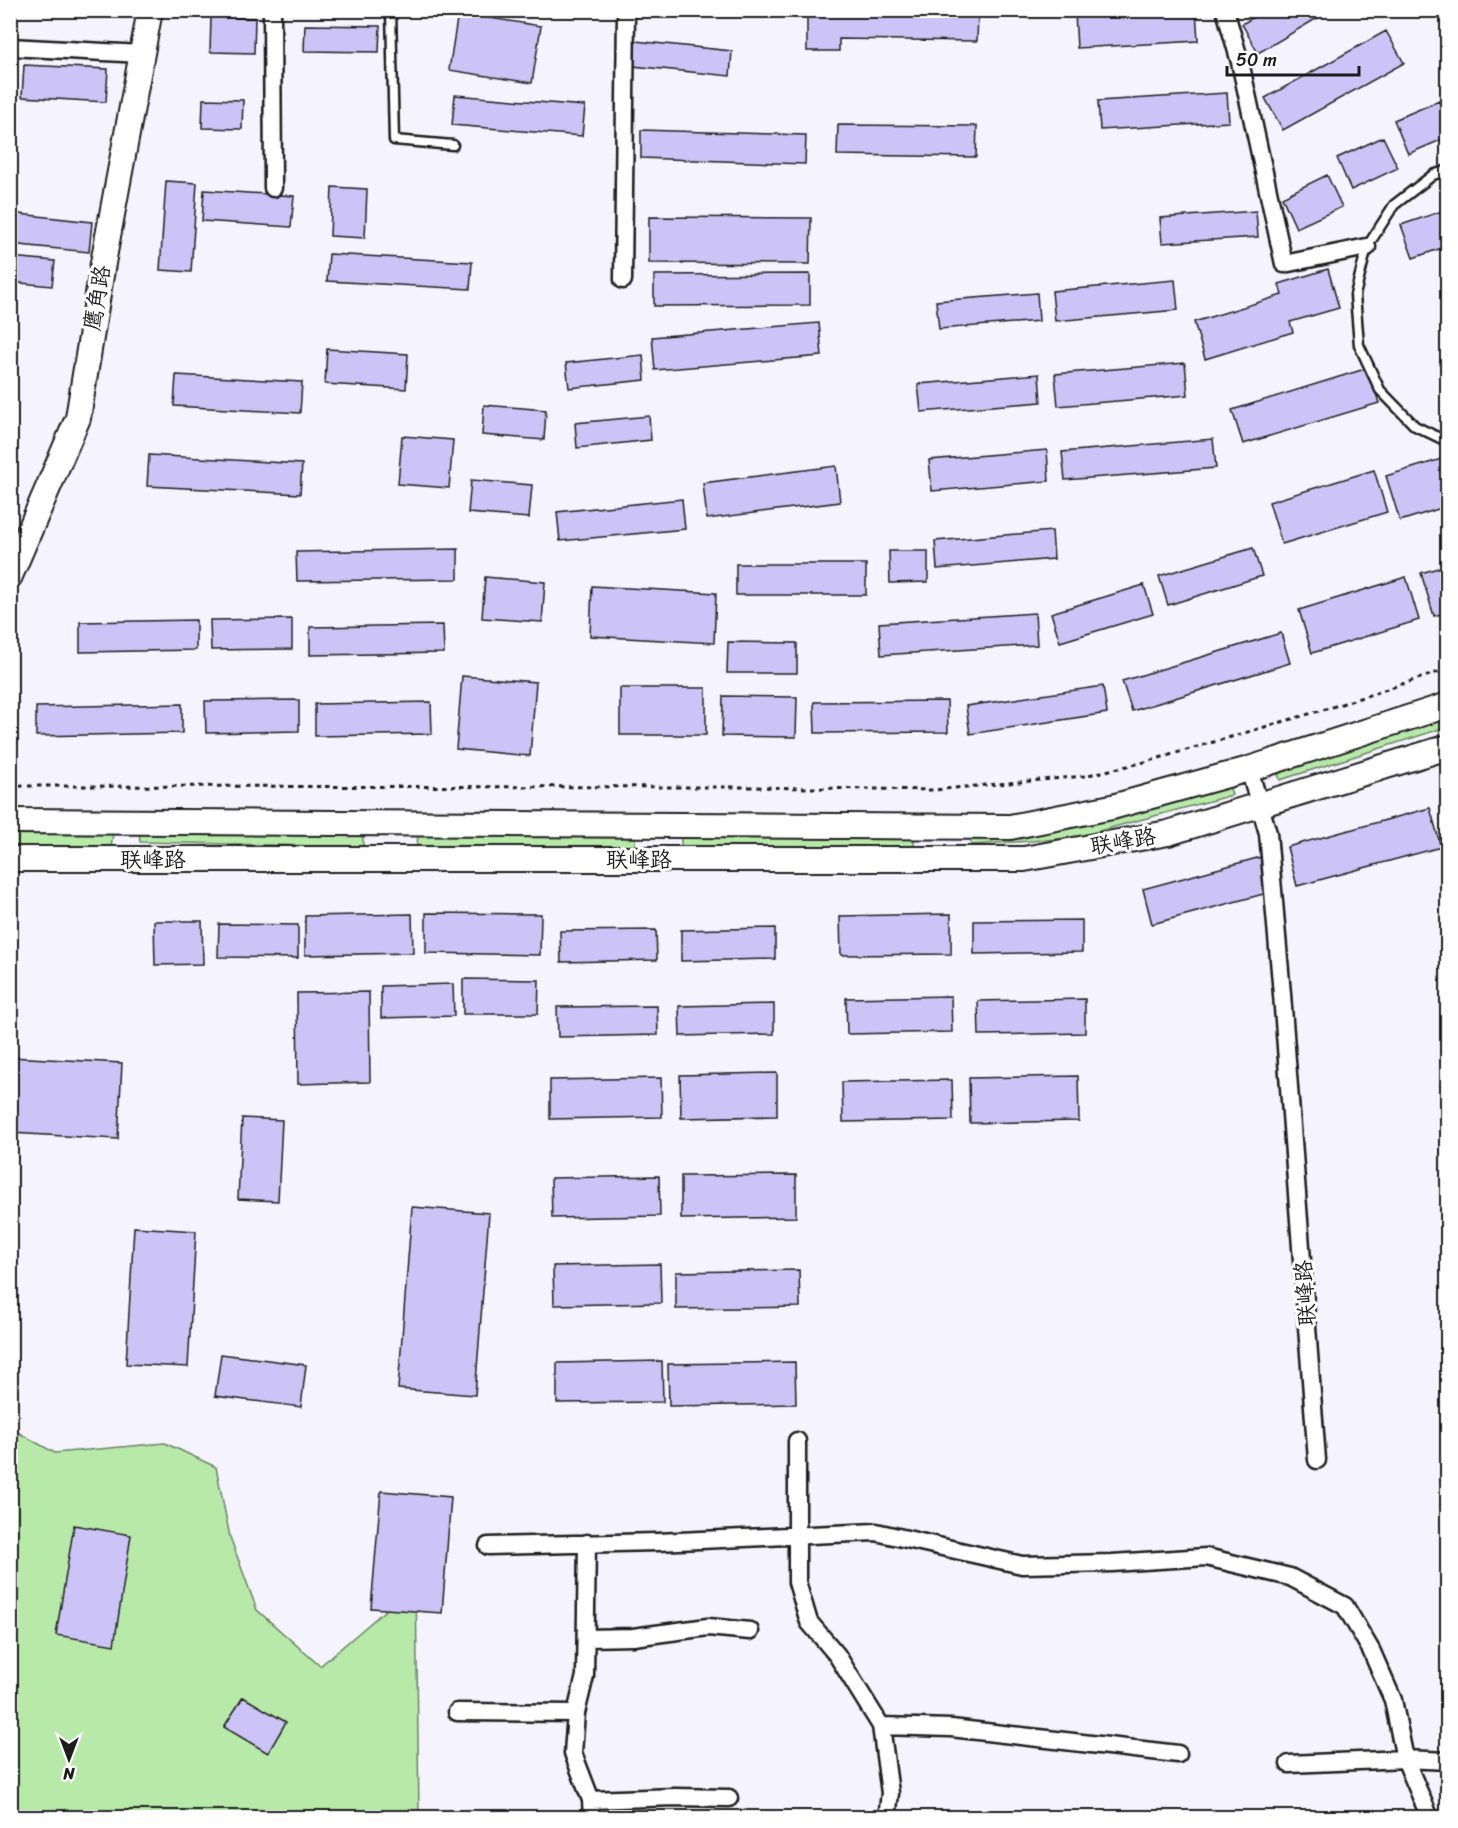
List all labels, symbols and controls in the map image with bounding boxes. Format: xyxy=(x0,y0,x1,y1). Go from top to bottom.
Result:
scale bar xyxy=(1227,39,1359,77)
text: 50 m xyxy=(1236,44,1277,76)
street label: 鹰角路 xyxy=(73,262,121,334)
street label: 联峰路 xyxy=(1087,816,1159,866)
street label: 联峰路 xyxy=(120,840,186,879)
street label: 联峰路 xyxy=(606,840,672,879)
street label: 联峰路 xyxy=(1283,1259,1327,1327)
north arrow xyxy=(39,1729,99,1789)
text: N xyxy=(63,1759,76,1788)

